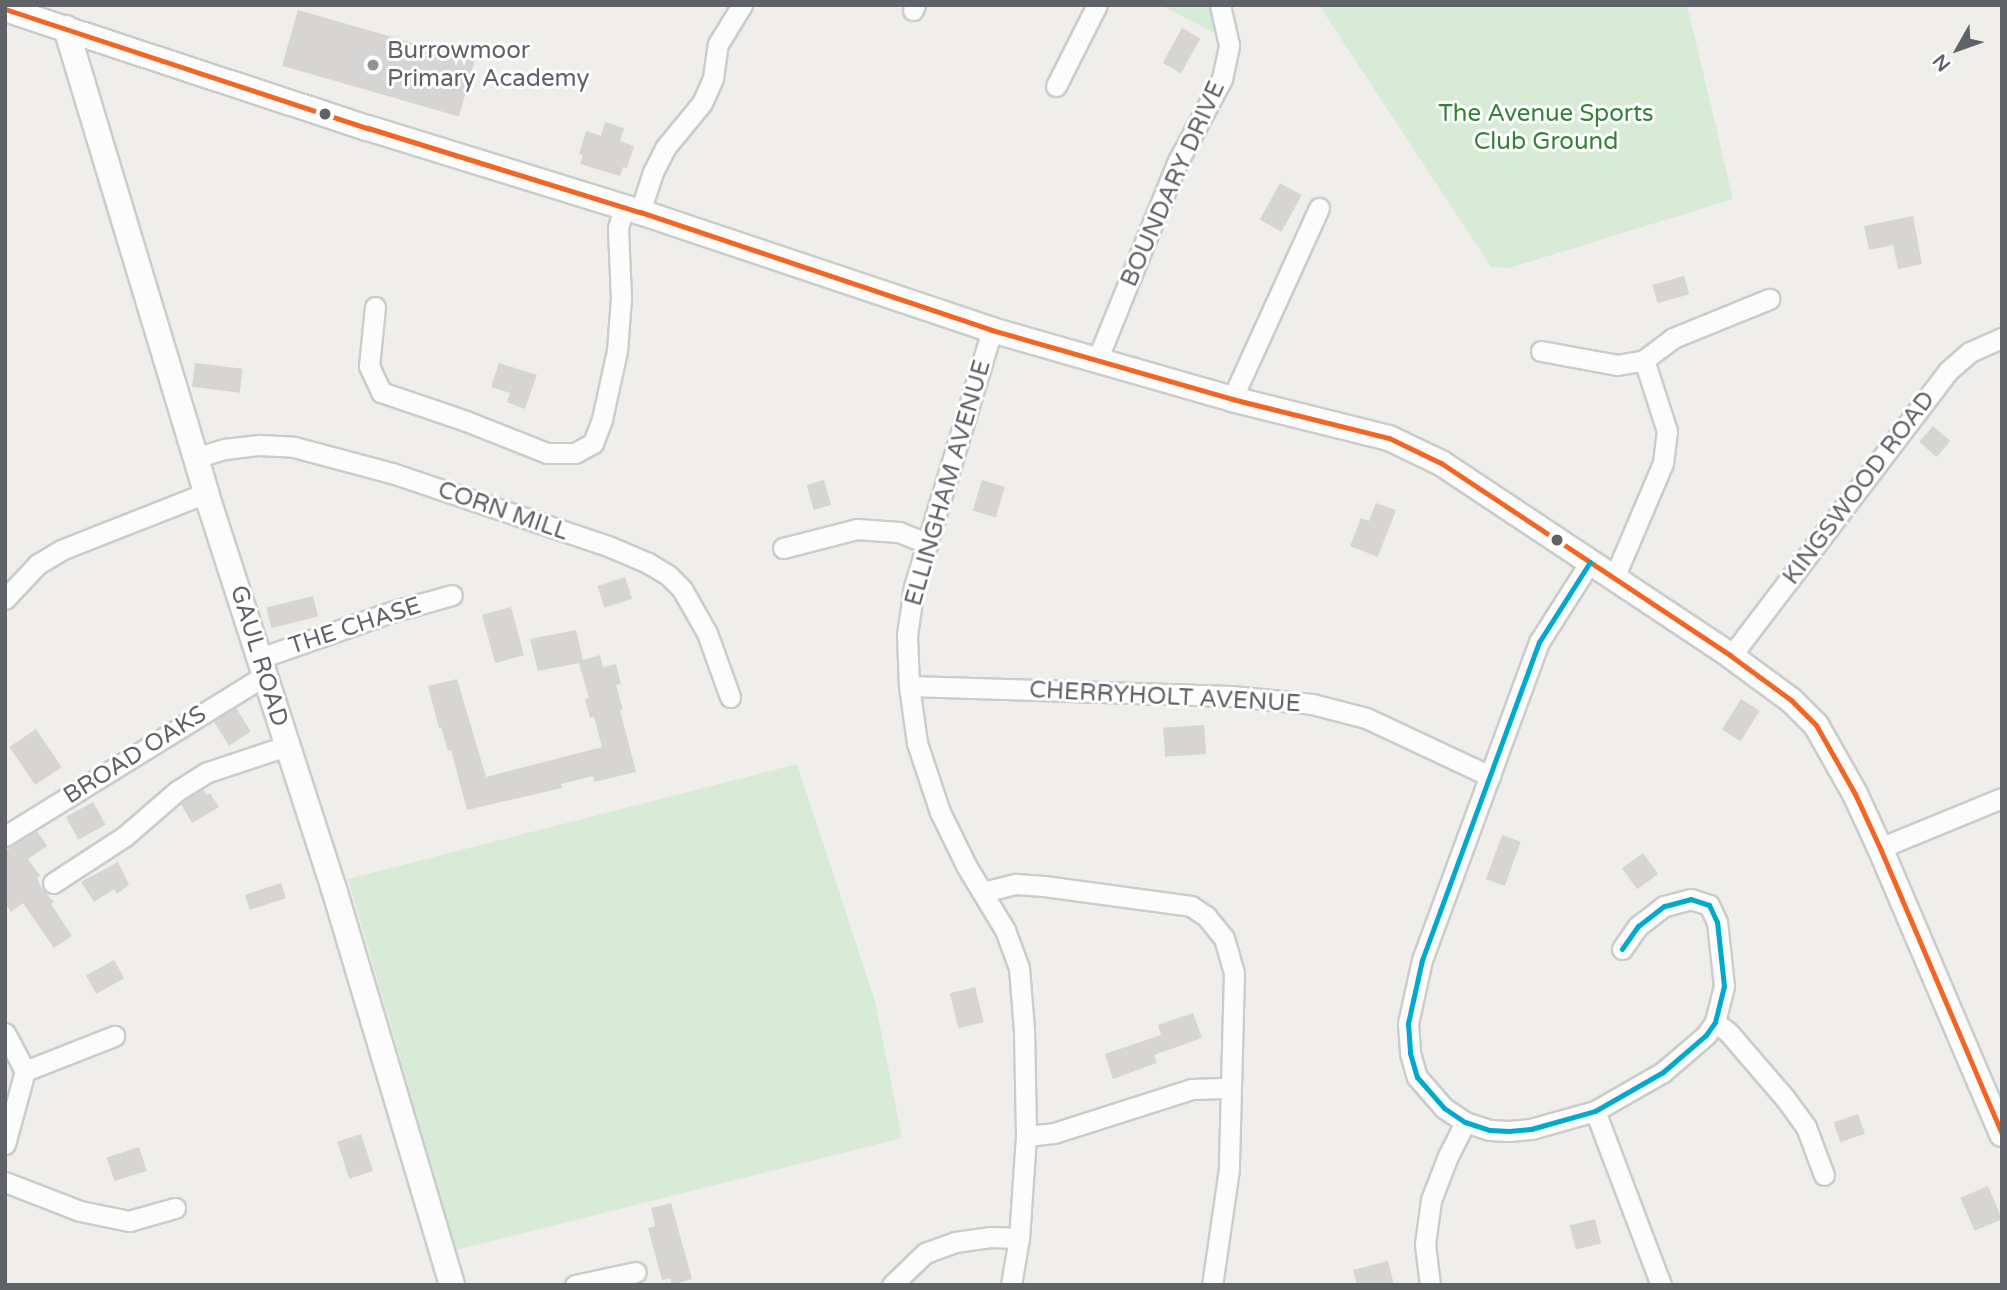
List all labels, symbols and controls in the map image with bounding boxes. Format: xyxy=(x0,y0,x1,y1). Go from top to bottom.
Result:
north arrow xyxy=(1923,14,1993,84)
place label: Burrowmoor Primary Academy xyxy=(387,37,589,93)
text: N xyxy=(1929,50,1955,75)
marker: Burrowmoor Primary Academy xyxy=(365,57,381,73)
street label: BOUNDARY DRIVE xyxy=(1115,77,1231,291)
park label: The Avenue Sports Club Ground xyxy=(1438,100,1654,156)
unlabelled marker xyxy=(318,107,332,121)
street label: ELLINGHAM AVENUE xyxy=(899,357,997,609)
street label: KINGSWOOD ROAD xyxy=(1777,386,1941,590)
street label: CORN MILL xyxy=(434,475,572,547)
unlabelled marker xyxy=(1550,533,1564,547)
street label: GAUL ROAD xyxy=(224,582,294,730)
street label: THE CHASE xyxy=(285,591,425,661)
street label: CHERRYHOLT AVENUE xyxy=(1029,676,1301,718)
street label: BROAD OAKS xyxy=(58,700,212,810)

